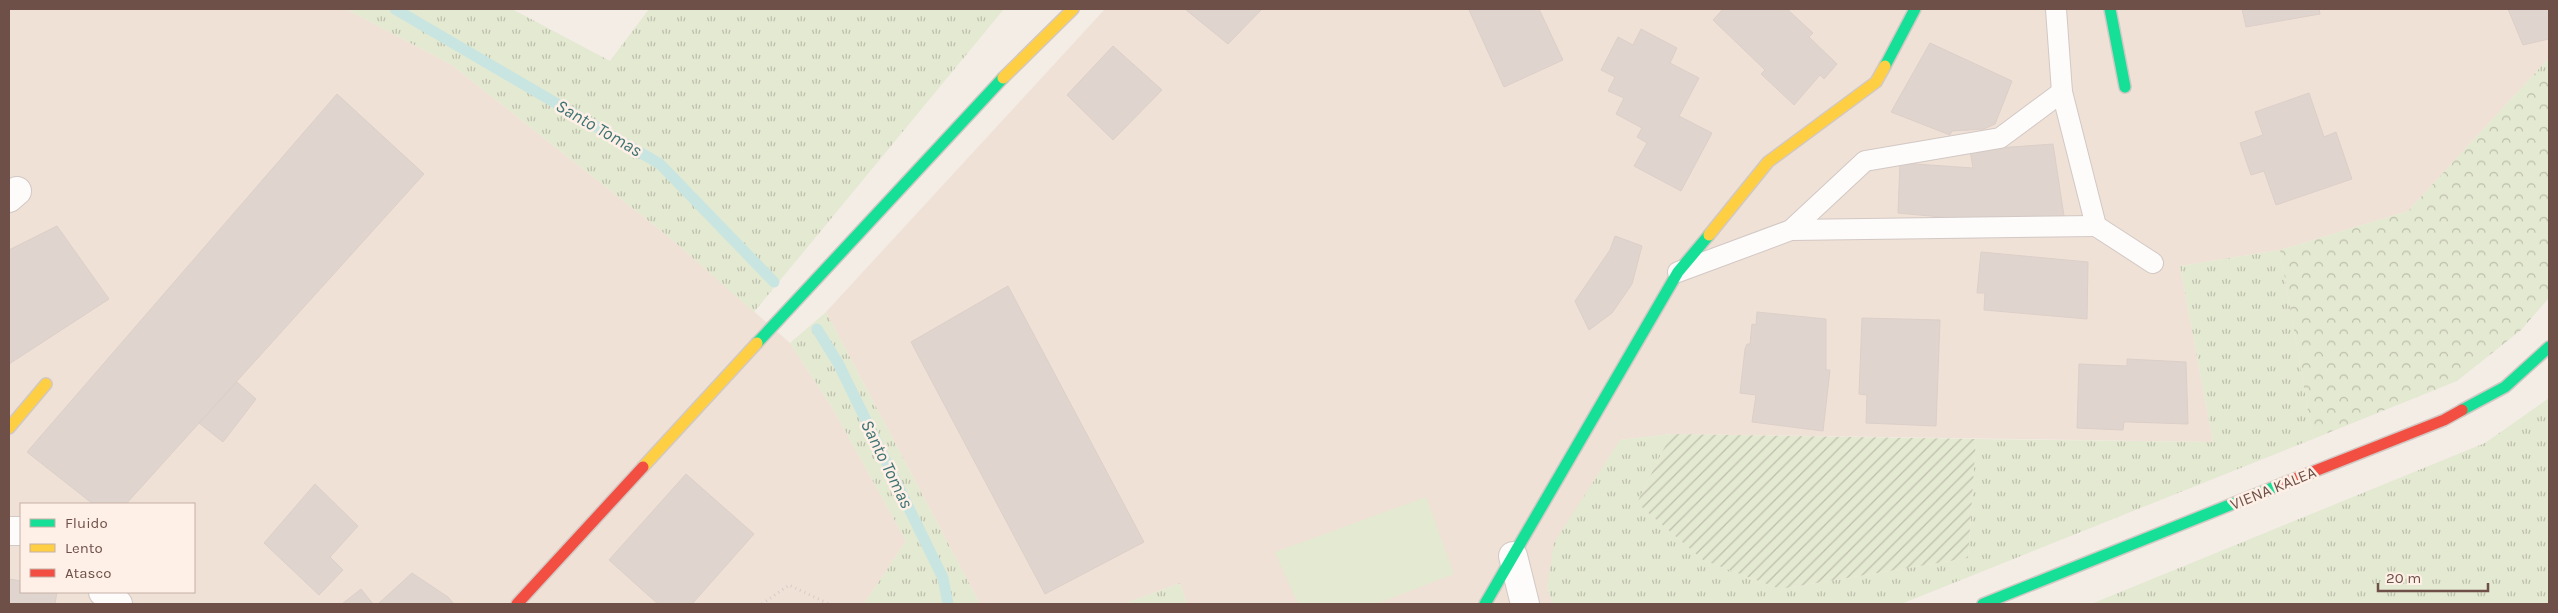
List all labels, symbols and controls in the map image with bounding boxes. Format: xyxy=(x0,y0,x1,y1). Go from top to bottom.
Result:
water label: Santo Tomas xyxy=(552,95,646,161)
water label: Santo Tomas xyxy=(856,416,918,512)
street label: VIENA KALEA xyxy=(2227,462,2319,514)
legend xyxy=(20,503,195,593)
text: Fluido xyxy=(65,514,108,532)
text: Lento xyxy=(65,539,103,557)
scale bar xyxy=(2378,560,2488,592)
text: Atasco xyxy=(65,564,111,582)
text: 20 m xyxy=(2386,569,2421,587)

